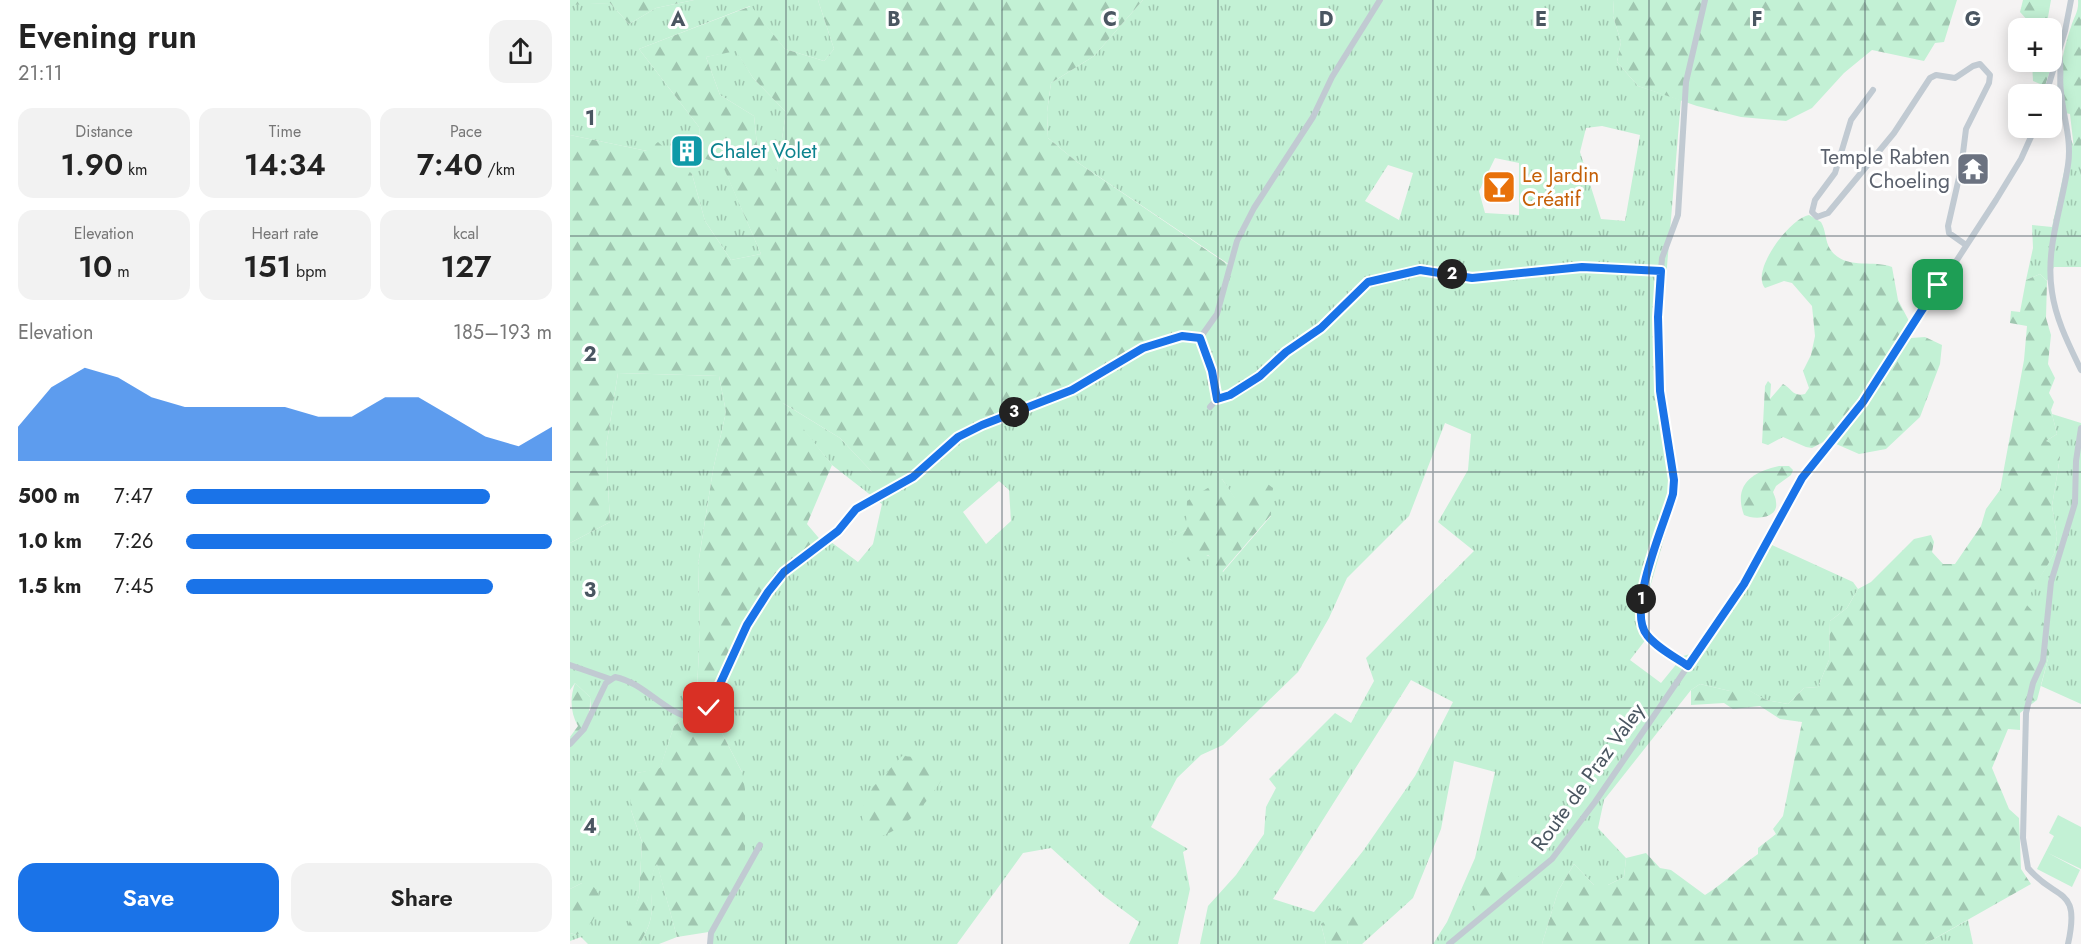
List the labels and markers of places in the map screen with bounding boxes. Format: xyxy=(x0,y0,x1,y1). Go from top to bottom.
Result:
building icon: Chalet Volet xyxy=(669,133,705,169)
place label: Chalet Volet xyxy=(710,136,817,166)
place label: Temple Rabten Choeling xyxy=(1821,142,1950,196)
temple icon: Temple Rabten Choeling xyxy=(1955,151,1991,187)
place label: Le Jardin Créatif xyxy=(1522,160,1599,214)
bar icon: Le Jardin Créatif xyxy=(1481,169,1517,205)
pin: 2 xyxy=(1437,259,1467,289)
pin xyxy=(1912,259,1963,310)
pin: 3 xyxy=(999,397,1029,427)
pin: 1 xyxy=(1626,584,1656,614)
pin xyxy=(683,682,734,733)

